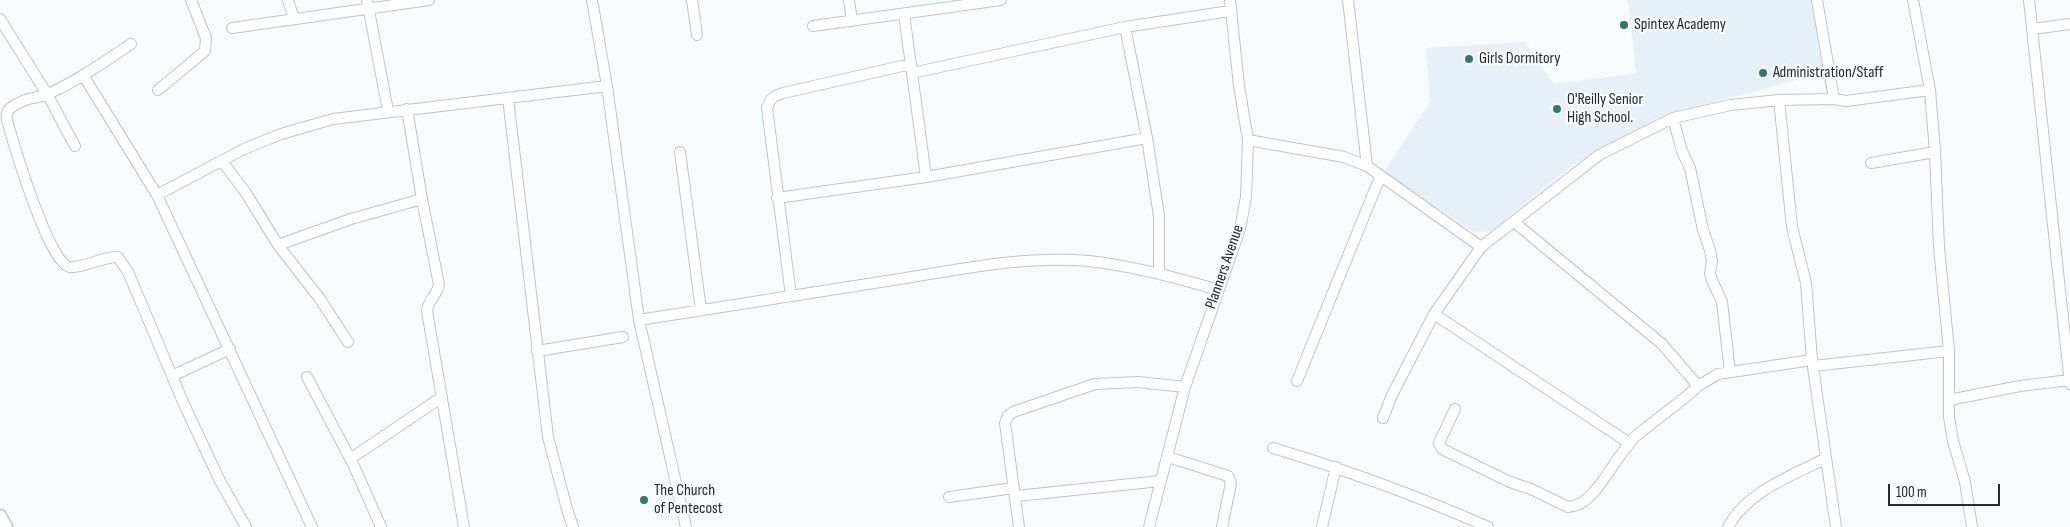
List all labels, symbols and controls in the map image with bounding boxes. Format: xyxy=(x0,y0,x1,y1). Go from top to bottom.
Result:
place label: Spintex Academy xyxy=(1634,15,1726,35)
marker: Spintex Academy xyxy=(1618,19,1630,31)
place label: Girls Dormitory xyxy=(1479,49,1560,69)
marker: Girls Dormitory xyxy=(1463,53,1475,65)
place label: Administration/Staff xyxy=(1773,63,1883,83)
marker: Administration/Staff xyxy=(1757,67,1769,79)
place label: O'Reilly Senior High School. xyxy=(1567,90,1643,128)
marker: O'Reilly Senior High School. xyxy=(1551,103,1563,115)
street label: Planners Avenue xyxy=(1202,222,1248,312)
scale bar xyxy=(1890,474,2002,506)
place label: The Church of Pentecost xyxy=(654,481,723,519)
text: 100 m xyxy=(1896,483,1927,502)
marker: The Church of Pentecost xyxy=(638,494,650,506)

